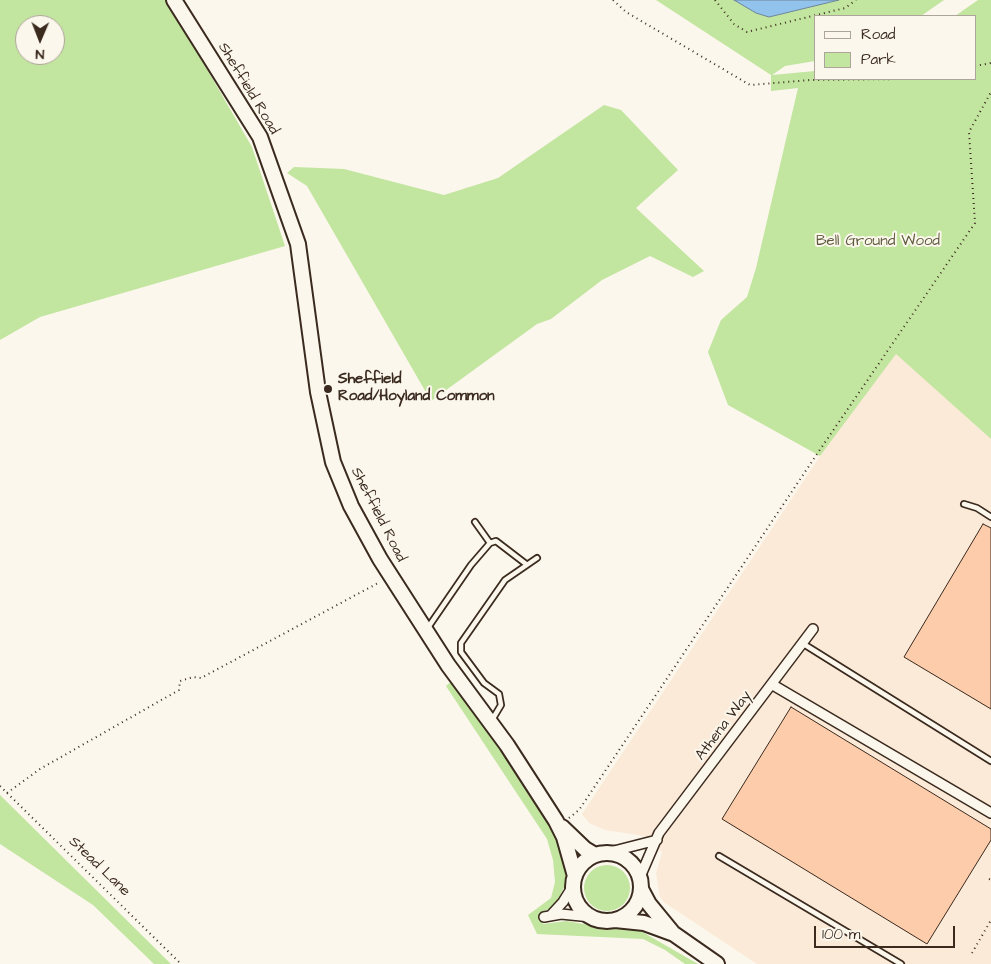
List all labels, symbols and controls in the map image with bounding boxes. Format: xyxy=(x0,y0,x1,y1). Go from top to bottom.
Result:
north arrow xyxy=(15,15,65,65)
legend xyxy=(814,15,976,80)
text: Road xyxy=(861,24,895,45)
street label: Sheffield Road xyxy=(214,40,282,138)
text: N xyxy=(35,44,44,64)
text: Park xyxy=(861,49,896,70)
park label: Bell Ground Wood xyxy=(816,233,940,251)
place label: Sheffield Road/Hoyland Common xyxy=(338,371,495,406)
marker: Sheffield Road/Hoyland Common xyxy=(322,383,334,395)
street label: Sheffield Road xyxy=(346,465,410,565)
street label: Athena Way xyxy=(692,688,756,764)
street label: Stead Lane xyxy=(64,833,134,901)
scale bar xyxy=(816,916,957,948)
text: 100 m xyxy=(822,924,861,945)

